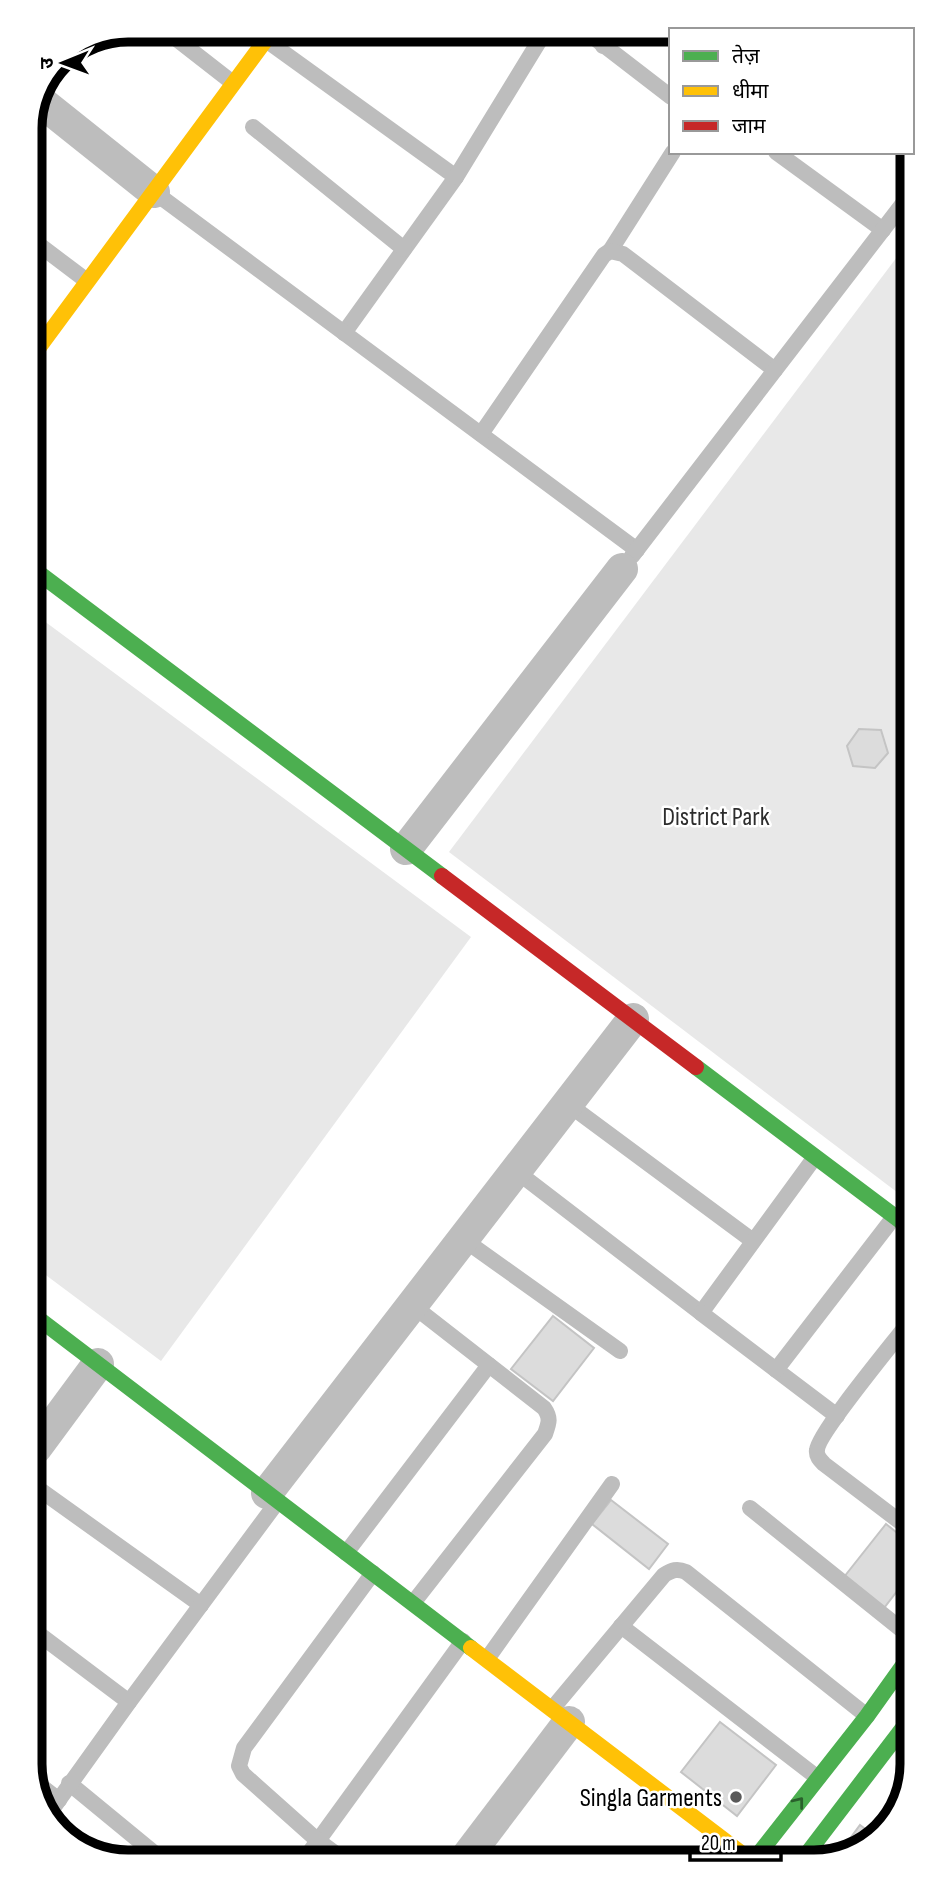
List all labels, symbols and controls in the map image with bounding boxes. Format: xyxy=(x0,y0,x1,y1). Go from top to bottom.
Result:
north arrow xyxy=(28,28,98,98)
legend xyxy=(669,28,914,154)
text: तेज़ xyxy=(732,44,760,69)
text: उ xyxy=(36,57,59,69)
text: धीमा xyxy=(732,79,769,104)
text: जाम xyxy=(732,114,766,139)
park label: District Park xyxy=(662,802,770,833)
place label: Singla Garments xyxy=(580,1783,722,1814)
marker: Singla Garments xyxy=(728,1789,744,1805)
one-way arrow xyxy=(791,1798,804,1810)
scale bar xyxy=(690,1818,781,1862)
text: 20 m xyxy=(701,1831,736,1856)

